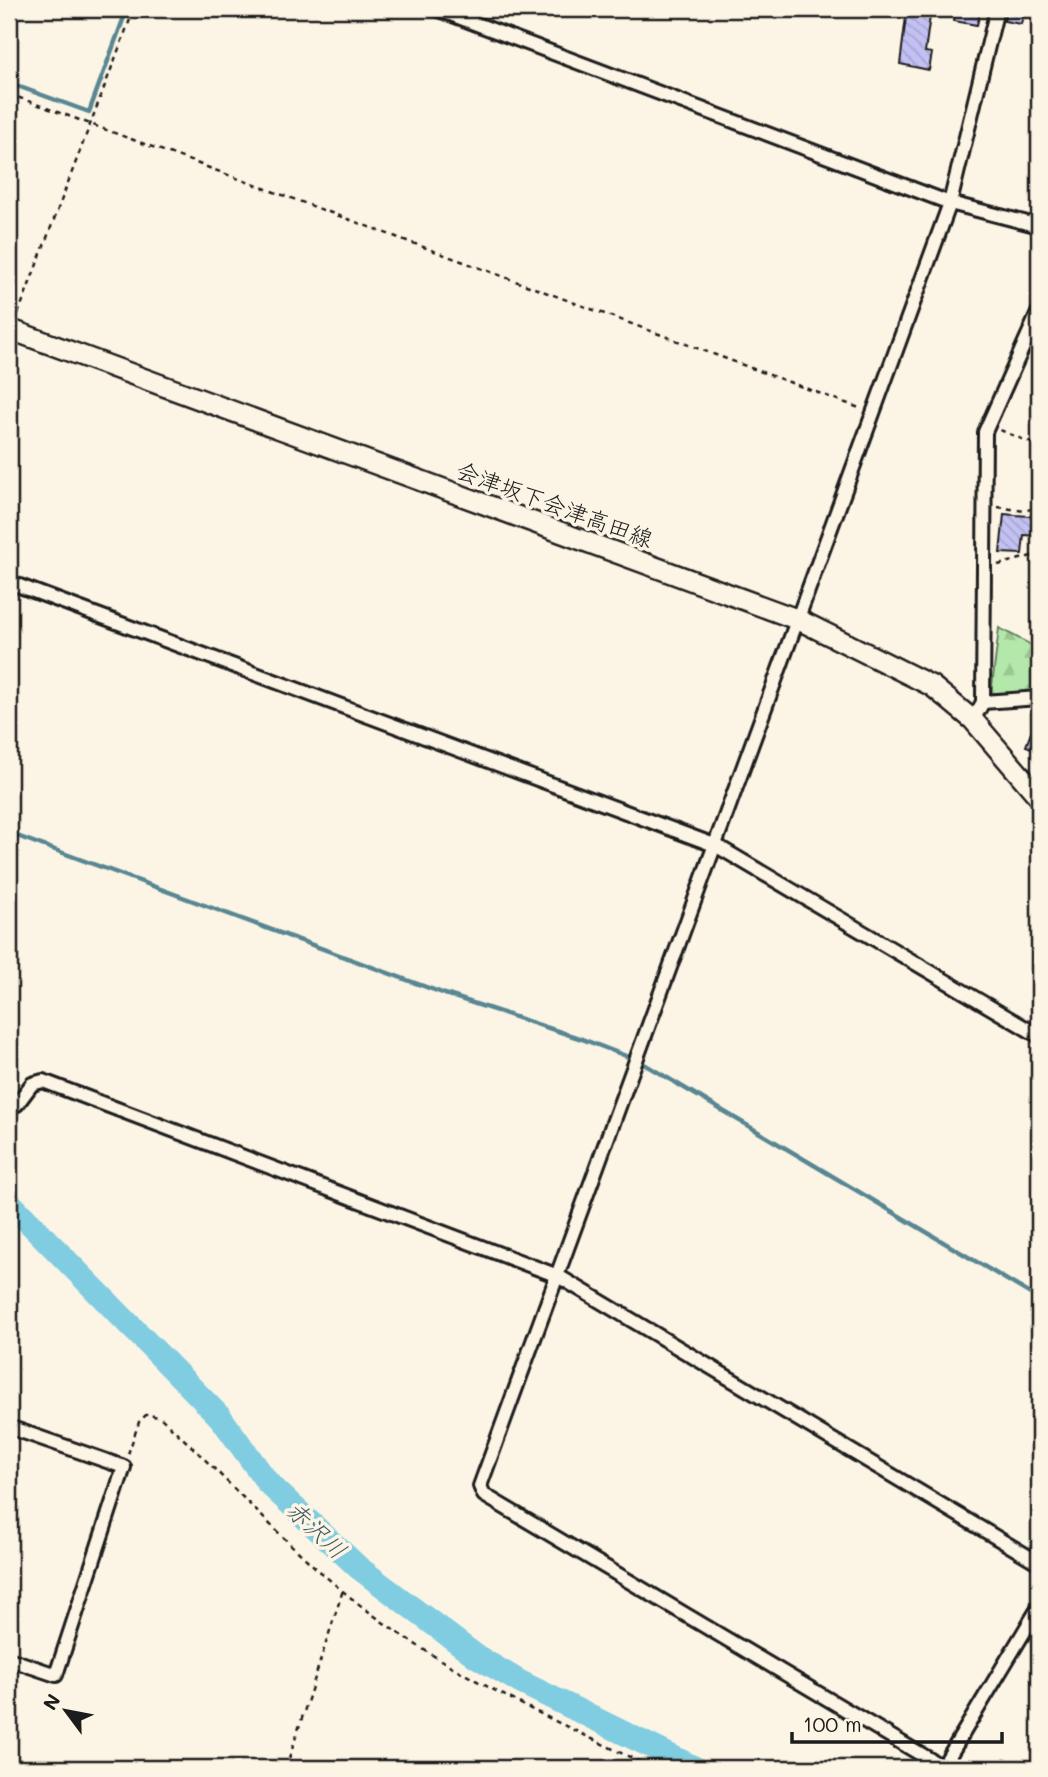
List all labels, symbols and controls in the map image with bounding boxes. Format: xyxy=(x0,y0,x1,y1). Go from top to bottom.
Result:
street label: 会津坂下会津高田線 xyxy=(453,455,657,553)
water label: 赤沢川 xyxy=(280,1493,354,1565)
north arrow xyxy=(32,1676,102,1746)
text: N xyxy=(37,1689,66,1714)
scale bar xyxy=(792,1700,1002,1744)
text: 100 m xyxy=(803,1710,862,1737)

